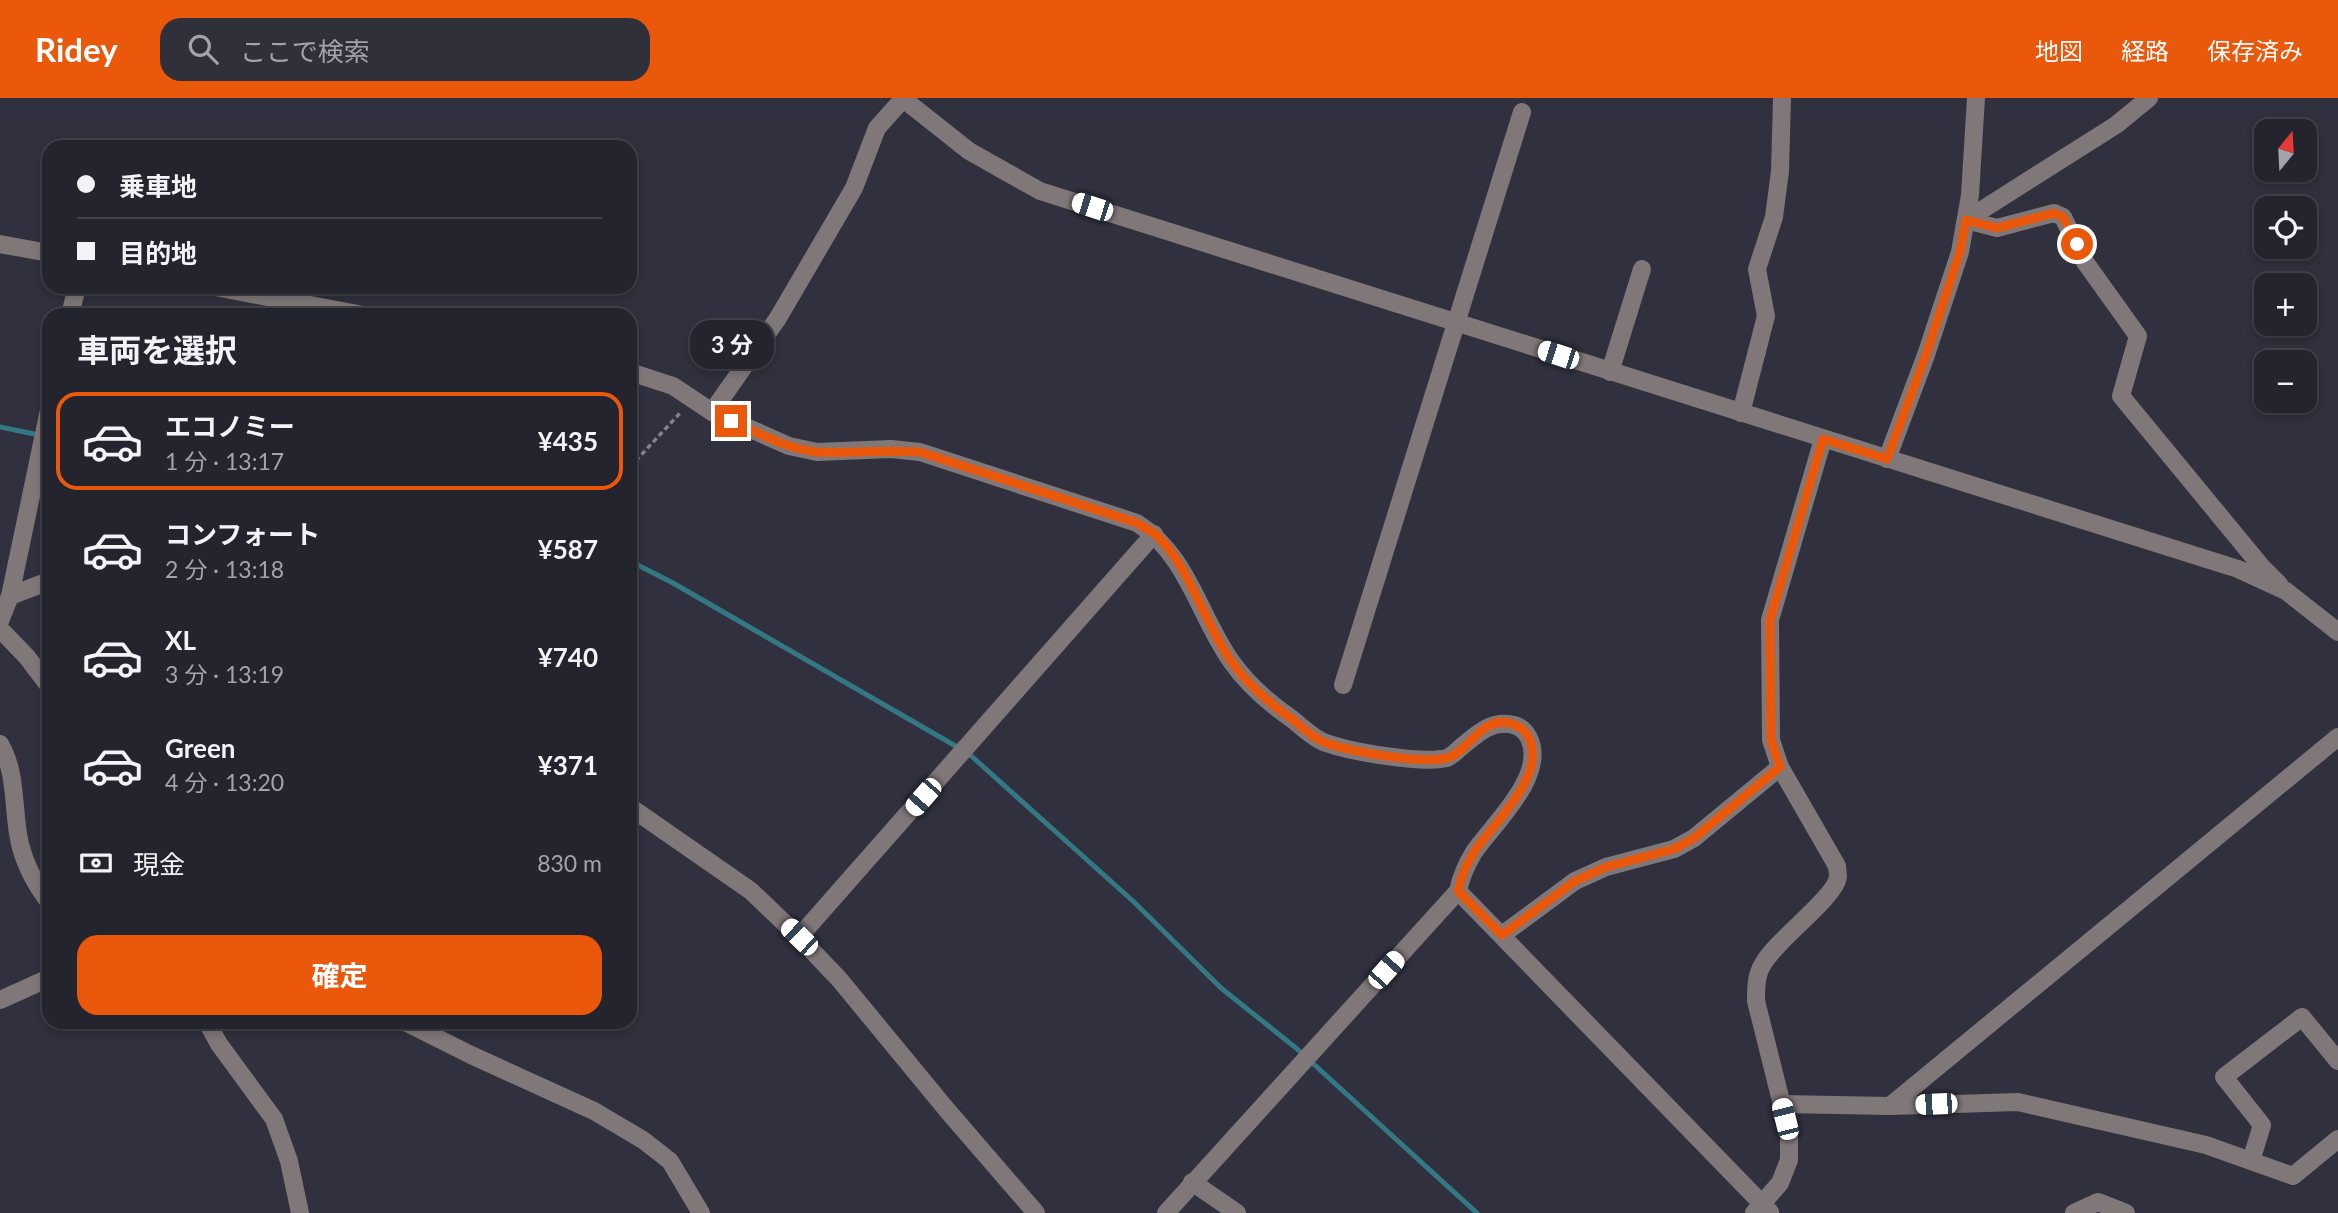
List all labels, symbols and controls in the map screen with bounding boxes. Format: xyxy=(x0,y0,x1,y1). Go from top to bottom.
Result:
search box xyxy=(160,18,650,81)
text: Ridey xyxy=(35,29,118,69)
icon: search xyxy=(184,30,222,68)
text: ここで検索 xyxy=(240,35,370,67)
text: 地図 xyxy=(2035,36,2083,65)
text: 経路 xyxy=(2121,36,2169,65)
text: 保存済み xyxy=(2207,36,2303,65)
north arrow xyxy=(2254,119,2317,182)
map controls xyxy=(2254,119,2317,413)
text: 乗車地 xyxy=(119,170,197,202)
car xyxy=(1069,191,1116,223)
button: locate xyxy=(2254,196,2317,259)
route start xyxy=(2061,228,2093,260)
text: 目的地 xyxy=(119,237,197,269)
button: + xyxy=(2254,273,2317,336)
callout: 3 分 xyxy=(689,320,773,368)
text: 車両を選択 xyxy=(77,330,237,369)
text: 3 分 xyxy=(711,330,753,358)
car xyxy=(1535,339,1582,371)
button: − xyxy=(2254,350,2317,413)
route end xyxy=(715,405,747,437)
icon: car xyxy=(81,410,144,473)
text: エコノミー xyxy=(165,410,295,442)
text: ¥435 xyxy=(538,425,598,457)
text: 1 分 · 13:17 xyxy=(165,447,284,475)
icon: car xyxy=(81,518,144,581)
text: コンフォート xyxy=(165,518,320,550)
text: ¥587 xyxy=(538,533,598,565)
text: 2 分 · 13:18 xyxy=(165,555,284,583)
text: XL xyxy=(165,624,196,656)
icon: car xyxy=(81,626,144,689)
text: ¥740 xyxy=(538,641,598,673)
text: 3 分 · 13:19 xyxy=(165,660,284,688)
text: Green xyxy=(165,732,235,764)
icon: car xyxy=(81,734,144,797)
text: ¥371 xyxy=(538,749,598,781)
text: 4 分 · 13:20 xyxy=(165,768,284,796)
car xyxy=(902,774,945,820)
icon: cash xyxy=(77,844,115,882)
text: 現金 xyxy=(133,848,185,880)
text: 830 m xyxy=(537,849,602,877)
car xyxy=(777,915,822,959)
button: 確定 xyxy=(77,935,602,1015)
car xyxy=(1365,947,1408,993)
car xyxy=(1915,1093,1958,1115)
car xyxy=(1770,1096,1801,1142)

